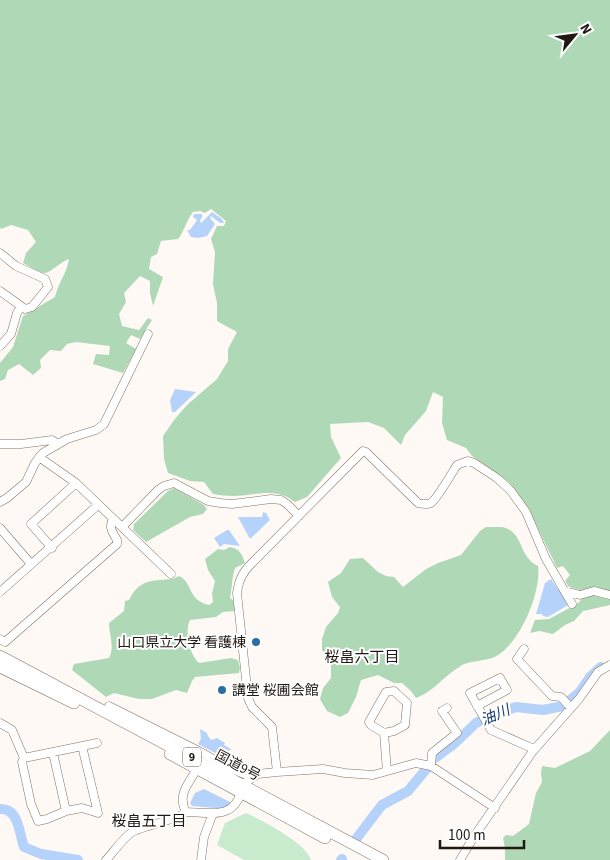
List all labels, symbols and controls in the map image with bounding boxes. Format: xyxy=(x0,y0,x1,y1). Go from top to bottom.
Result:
north arrow xyxy=(550,10,600,60)
text: N xyxy=(574,20,596,38)
place label: 山口県立大学 看護棟 xyxy=(117,633,246,653)
marker: 山口県立大学 看護棟 xyxy=(250,636,262,648)
district label: 桜畠六丁目 xyxy=(324,647,400,668)
place label: 講堂 桜圃会館 xyxy=(232,681,319,701)
marker: 講堂 桜圃会館 xyxy=(216,684,228,696)
water label: 油川 xyxy=(477,699,515,731)
street label: 国道9号 xyxy=(211,746,264,786)
road number: 9 xyxy=(183,748,201,766)
district label: 桜畠五丁目 xyxy=(111,811,187,832)
scale bar xyxy=(440,818,524,850)
text: 100 m xyxy=(448,825,486,846)

